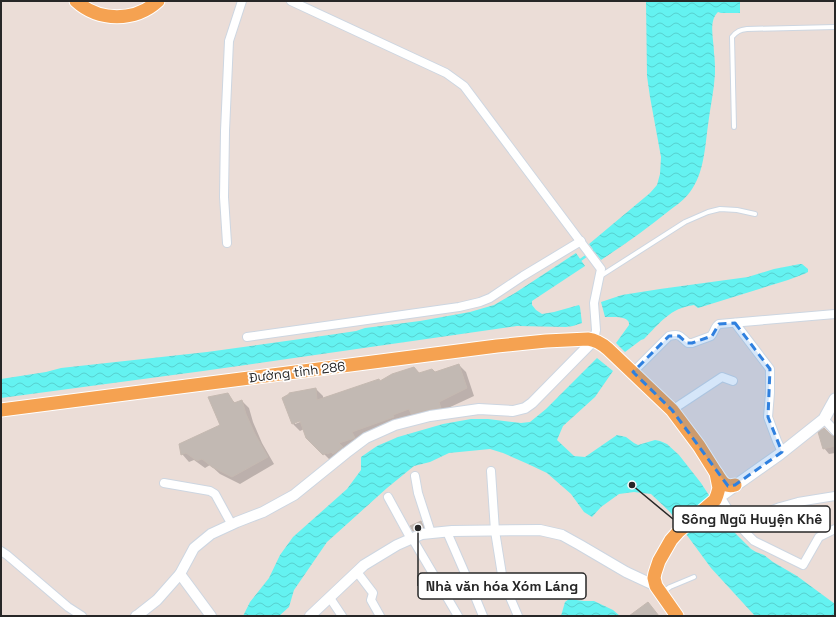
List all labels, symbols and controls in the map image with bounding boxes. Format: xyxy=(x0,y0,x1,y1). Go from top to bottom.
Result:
street label: Đường tỉnh 286 xyxy=(248,358,346,386)
callout: Sông Ngũ Huyện Khê xyxy=(673,506,830,532)
text: Sông Ngũ Huyện Khê xyxy=(682,510,822,528)
callout: Nhà văn hóa Xóm Láng xyxy=(418,573,586,599)
text: Nhà văn hóa Xóm Láng xyxy=(426,577,578,595)

